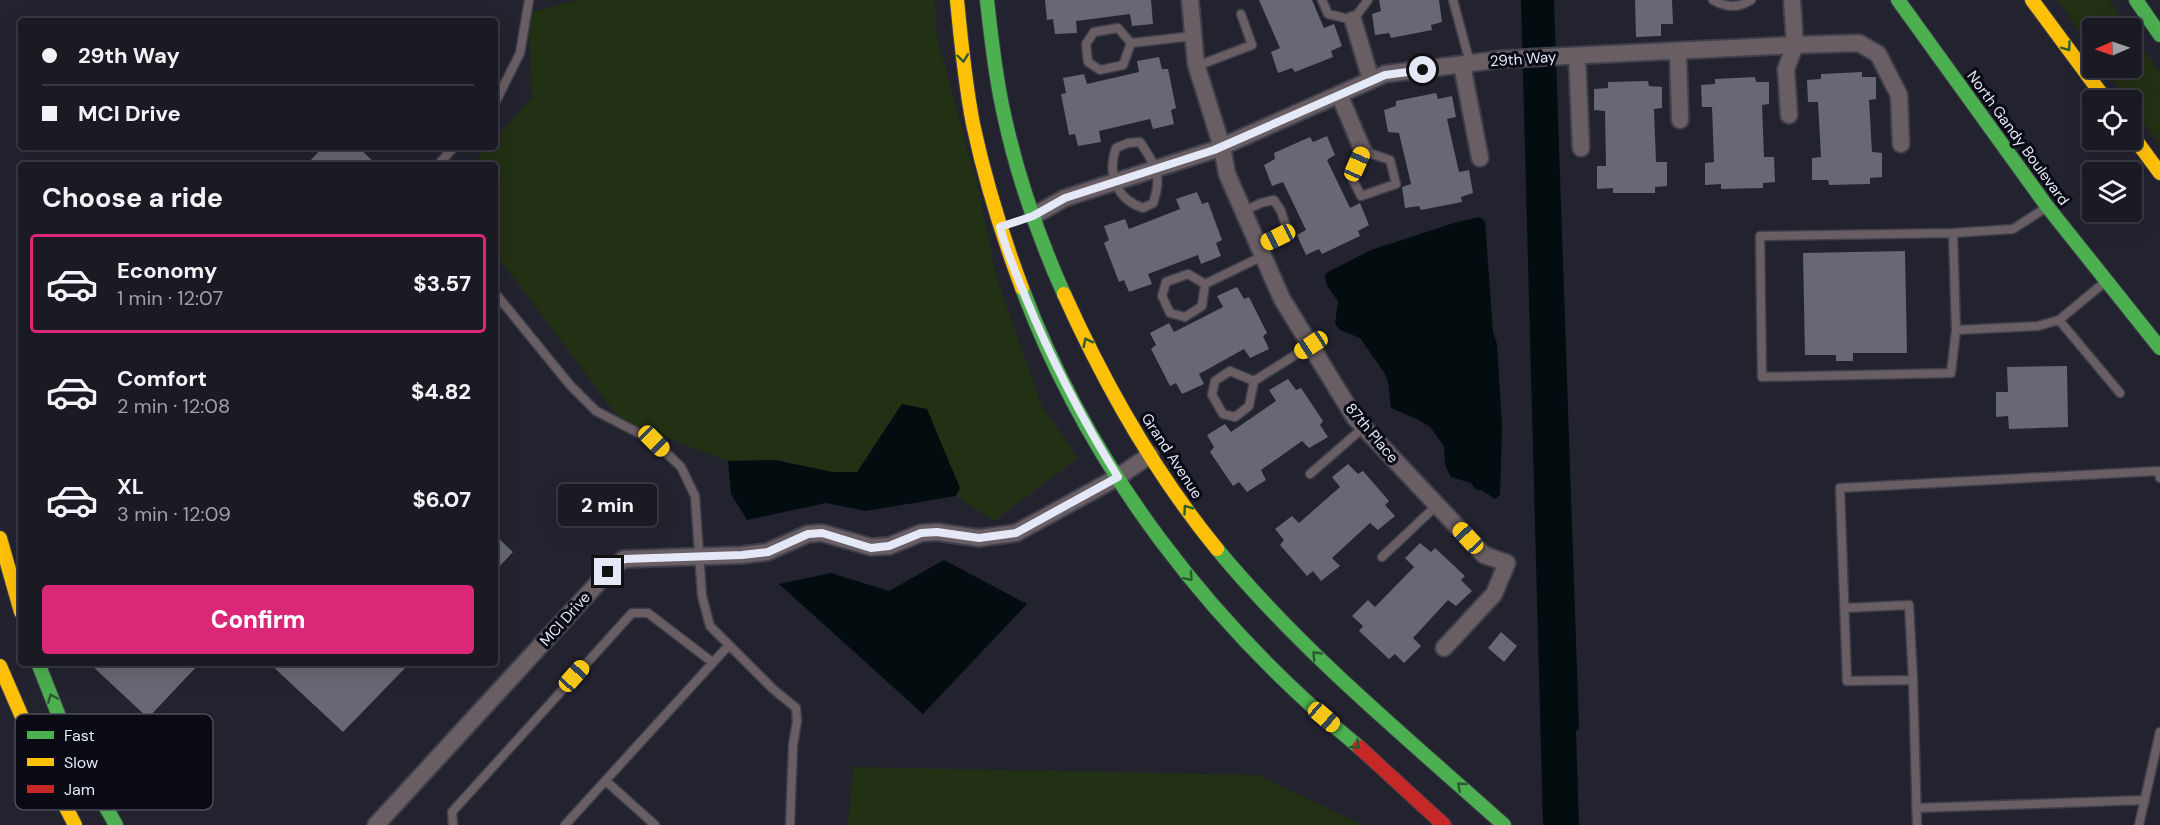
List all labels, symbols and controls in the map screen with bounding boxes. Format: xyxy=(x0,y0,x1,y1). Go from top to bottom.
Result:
north arrow xyxy=(2082,18,2142,78)
map controls xyxy=(2082,18,2142,222)
text: 29th Way xyxy=(78,41,180,70)
one-way arrow xyxy=(2059,41,2070,52)
street label: 29th Way xyxy=(1489,47,1558,71)
one-way arrow xyxy=(956,54,968,63)
route start xyxy=(1409,56,1436,83)
street label: North Gandy Boulevard xyxy=(1962,67,2074,209)
button: locate xyxy=(2082,90,2142,150)
text: MCI Drive xyxy=(78,99,181,128)
car xyxy=(1341,144,1373,184)
button: layers xyxy=(2082,162,2142,222)
text: Choose a ride xyxy=(42,180,223,215)
car xyxy=(1258,221,1298,253)
text: Economy xyxy=(117,256,217,285)
icon: car xyxy=(45,257,99,311)
text: $3.57 xyxy=(413,269,471,298)
text: 1 min · 12:07 xyxy=(117,285,223,311)
car xyxy=(1291,328,1331,362)
one-way arrow xyxy=(1083,338,1094,348)
text: Comfort xyxy=(117,364,207,393)
icon: car xyxy=(45,365,99,419)
text: $4.82 xyxy=(411,377,471,406)
text: 2 min · 12:08 xyxy=(117,393,230,419)
street label: 87th Place xyxy=(1341,399,1403,467)
street label: Grand Avenue xyxy=(1137,409,1207,503)
car xyxy=(635,422,673,460)
text: XL xyxy=(117,472,144,501)
icon: car xyxy=(45,473,99,527)
text: $6.07 xyxy=(412,485,471,514)
callout: 2 min xyxy=(558,485,658,527)
text: 2 min xyxy=(581,492,634,518)
text: 3 min · 12:09 xyxy=(117,501,231,527)
one-way arrow xyxy=(1183,505,1194,516)
car xyxy=(1449,519,1487,557)
route end xyxy=(594,558,621,585)
one-way arrow xyxy=(1182,570,1193,581)
button: Confirm xyxy=(42,585,474,654)
street label: MCI Drive xyxy=(535,588,595,650)
one-way arrow xyxy=(1312,652,1323,663)
car xyxy=(555,657,593,695)
one-way arrow xyxy=(47,693,59,704)
car xyxy=(1305,698,1343,736)
legend xyxy=(15,714,213,810)
text: Fast xyxy=(64,725,95,746)
one-way arrow xyxy=(1349,738,1359,749)
text: Slow xyxy=(64,752,98,773)
text: Jam xyxy=(64,779,95,800)
one-way arrow xyxy=(1457,782,1467,793)

